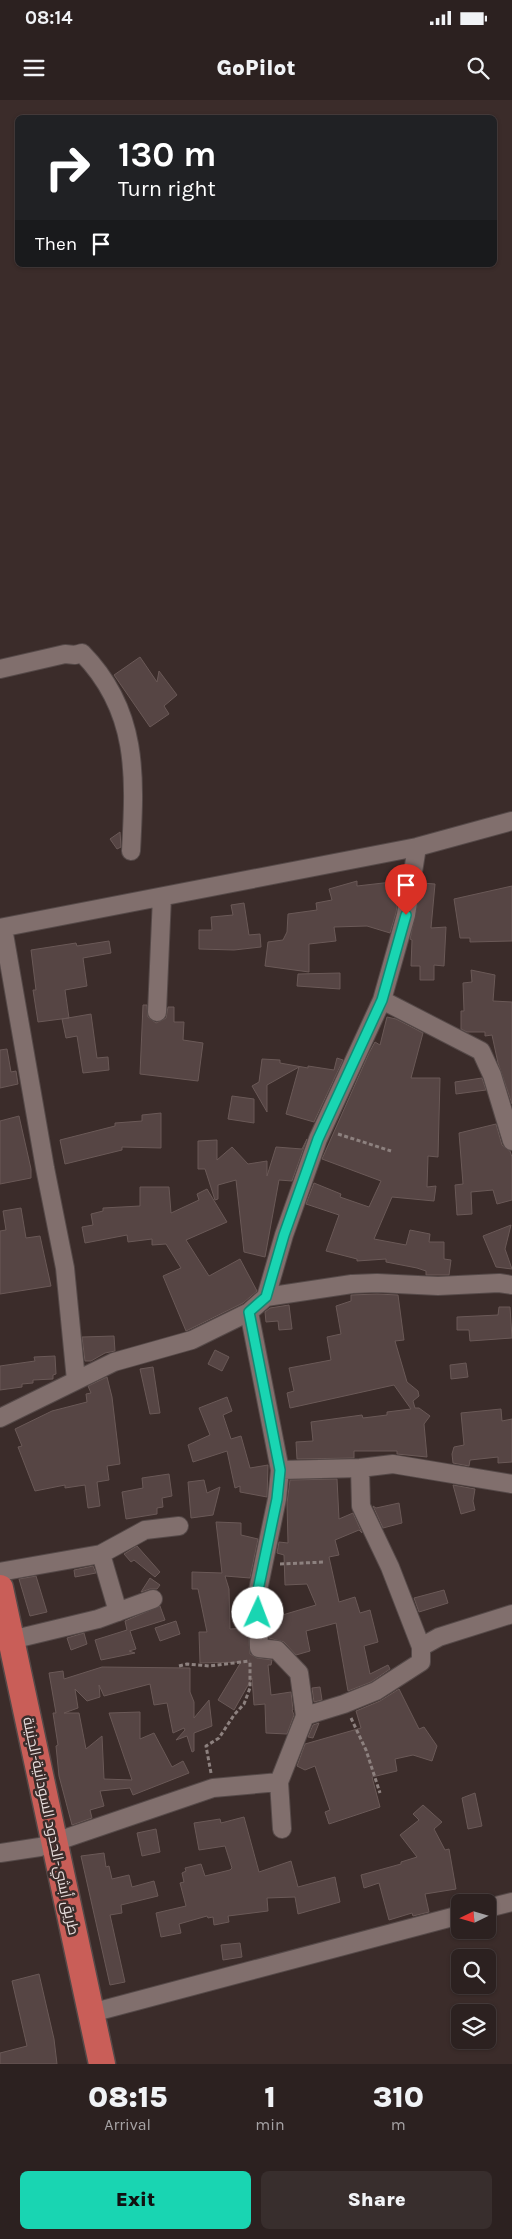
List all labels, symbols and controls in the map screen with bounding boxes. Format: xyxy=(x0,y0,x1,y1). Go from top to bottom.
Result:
text: 08:14 xyxy=(25,7,73,29)
icon: menu xyxy=(20,54,48,82)
icon: search xyxy=(464,54,492,82)
text: GoPilot xyxy=(216,55,296,81)
text: 130 m xyxy=(118,134,216,175)
icon: right xyxy=(35,135,100,200)
text: Turn right xyxy=(118,176,216,202)
icon: arrive xyxy=(87,230,115,258)
text: Then xyxy=(35,233,77,255)
pin xyxy=(385,864,427,915)
icon: arrive xyxy=(392,871,420,899)
position arrow xyxy=(231,1586,283,1638)
street label: طريق أبشي-الحدود السودانية-الجنينة xyxy=(16,1715,84,1937)
north arrow xyxy=(451,1894,496,1939)
map controls xyxy=(451,1894,496,2049)
button: search xyxy=(451,1949,496,1994)
button: layers xyxy=(451,2004,496,2049)
text: 08:15 xyxy=(88,2079,167,2115)
text: 1 xyxy=(264,2079,276,2115)
text: 310 xyxy=(373,2079,424,2115)
text: Arrival xyxy=(104,2115,151,2134)
text: min xyxy=(255,2115,285,2134)
text: m xyxy=(391,2115,406,2134)
button: Exit xyxy=(20,2171,251,2229)
button: Share xyxy=(261,2171,492,2229)

